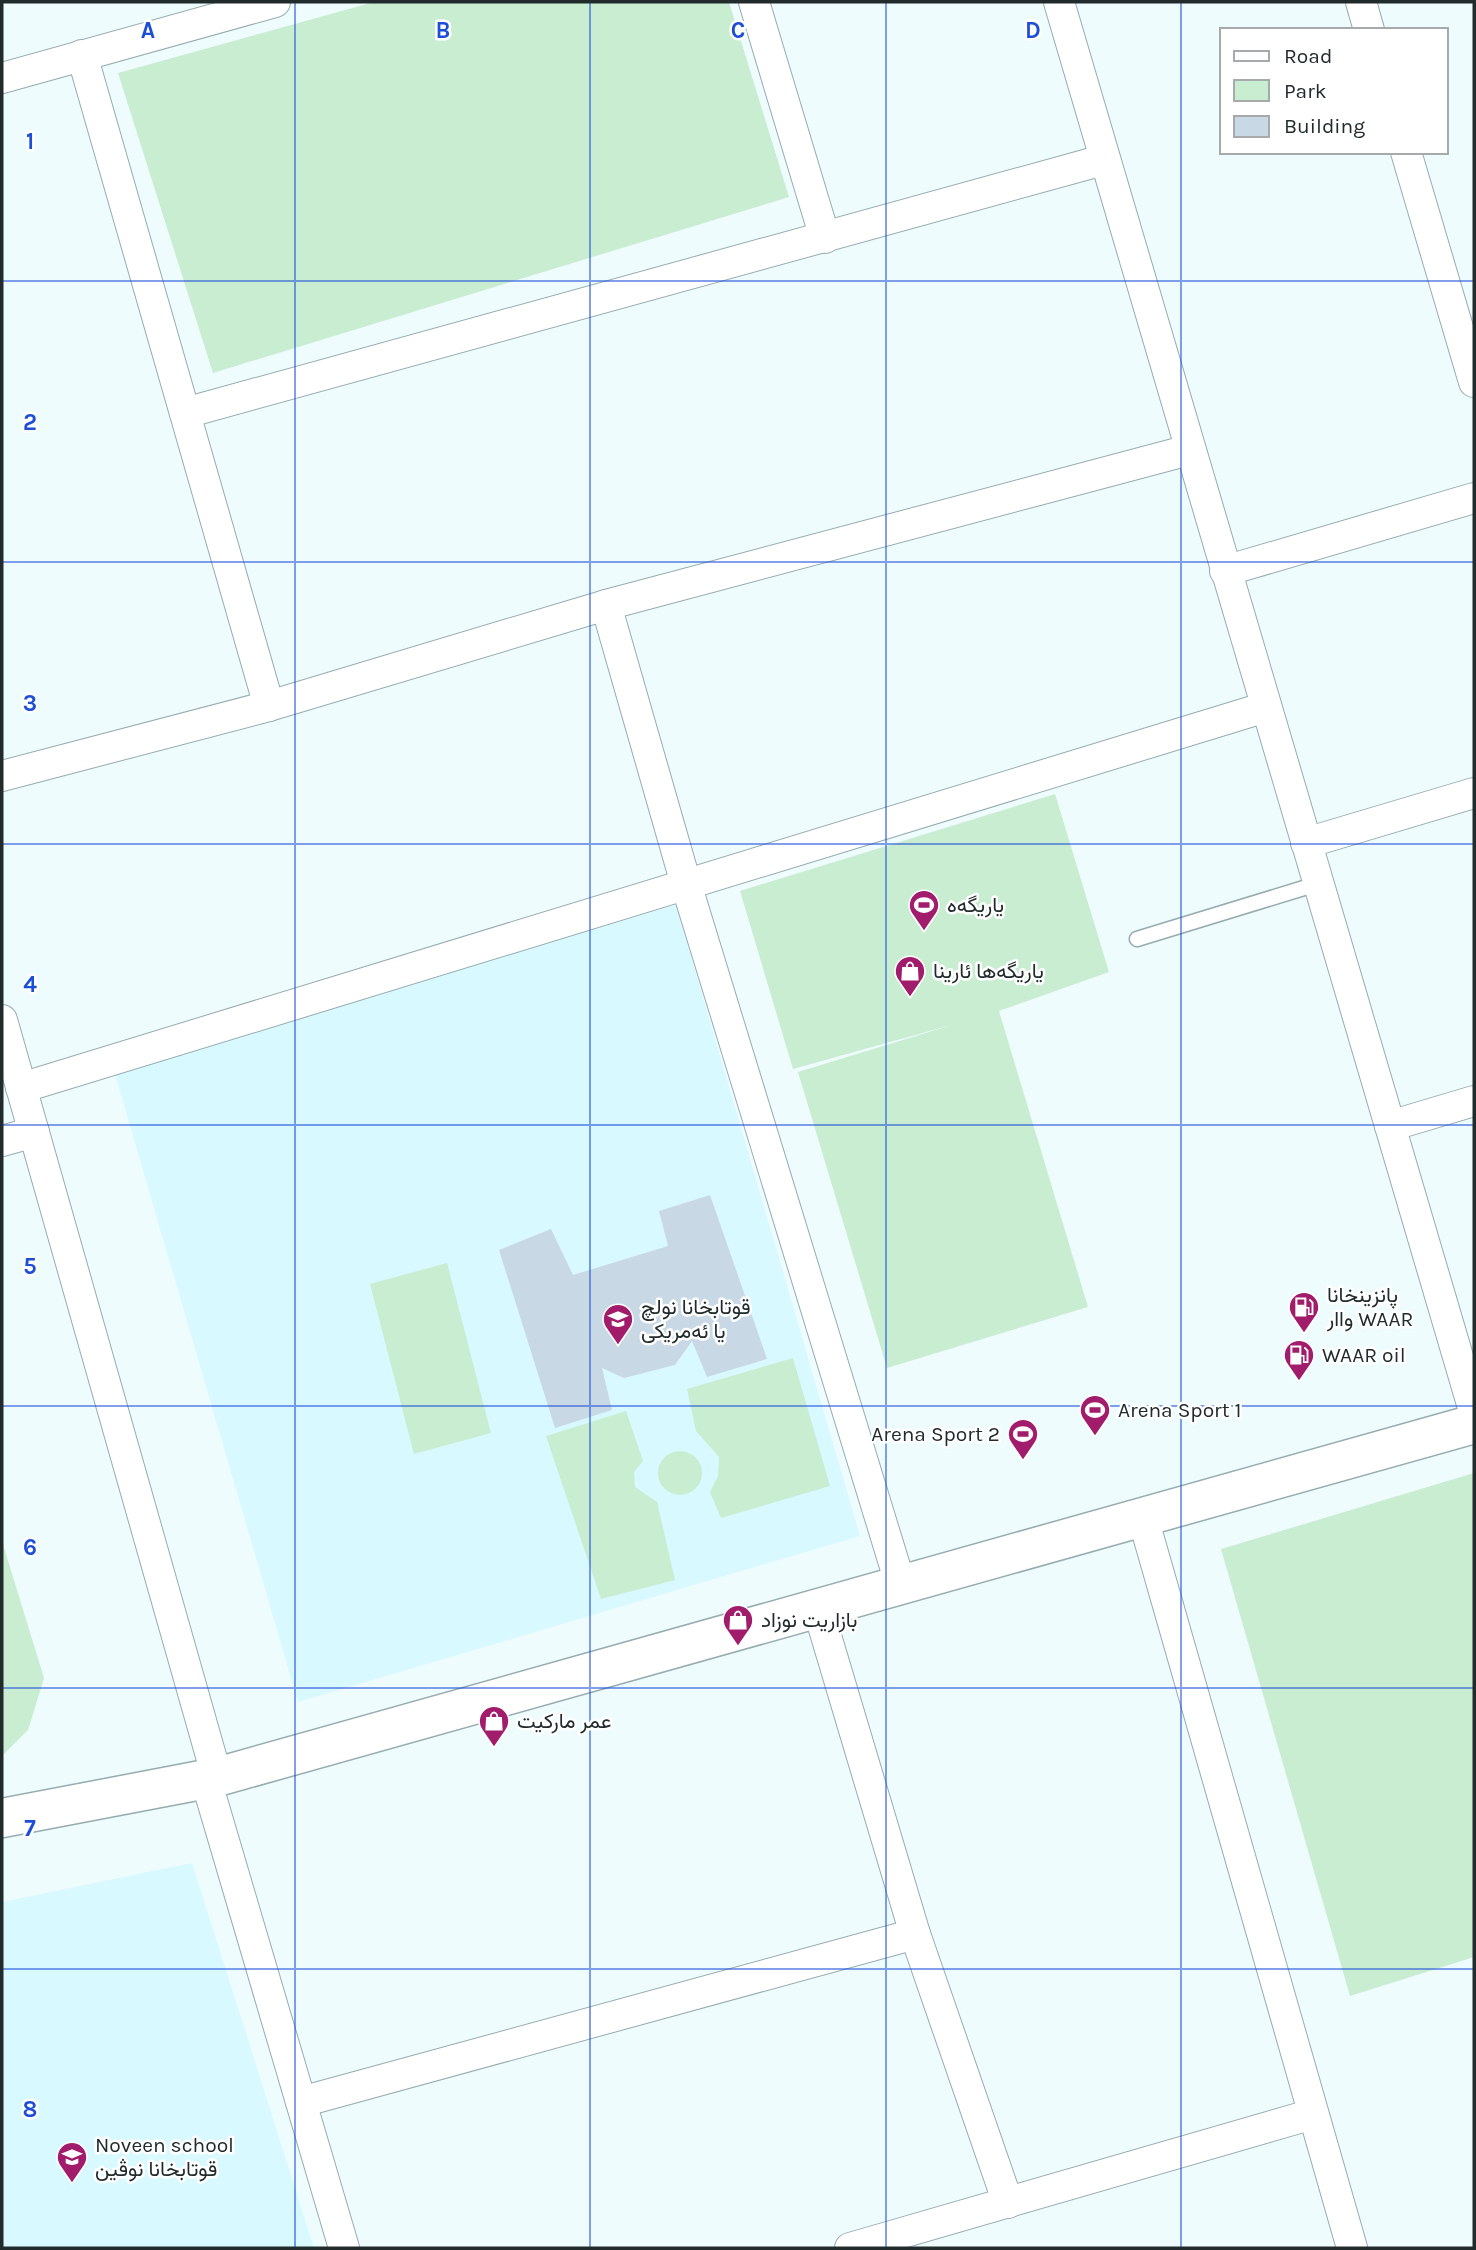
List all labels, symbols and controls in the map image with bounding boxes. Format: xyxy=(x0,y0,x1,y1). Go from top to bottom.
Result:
text: A xyxy=(141,17,155,44)
text: B xyxy=(436,17,450,44)
text: C xyxy=(731,17,745,44)
text: D xyxy=(1025,17,1041,44)
legend xyxy=(1220,28,1448,154)
text: Road xyxy=(1284,44,1332,68)
text: Park xyxy=(1284,79,1327,103)
text: Building xyxy=(1284,114,1365,138)
text: 1 xyxy=(26,128,34,155)
text: 2 xyxy=(23,409,37,436)
text: 3 xyxy=(23,690,37,717)
sports icon: یاریگه‌ه xyxy=(907,888,941,932)
place label: یاریگه‌ه xyxy=(947,893,1004,918)
shop icon: ياريگەها ئارينا xyxy=(893,954,927,998)
place label: ياريگەها ئارينا xyxy=(933,959,1044,984)
text: 4 xyxy=(23,971,37,998)
text: 5 xyxy=(23,1253,37,1280)
place label: پانزینخانا واار WAAR xyxy=(1326,1283,1413,1332)
fuel station icon: پانزینخانا واار WAAR xyxy=(1287,1290,1321,1334)
place label: قوتابخانا نولچ يا ئەمريكى xyxy=(641,1295,751,1344)
school or university icon: قوتابخانا نولچ يا ئەمريكى xyxy=(601,1302,635,1346)
fuel station icon: WAAR oil xyxy=(1282,1338,1316,1382)
place label: WAAR oil xyxy=(1322,1343,1406,1367)
sports icon: Arena Sport 1 xyxy=(1078,1393,1112,1437)
place label: Arena Sport 1 xyxy=(1118,1398,1242,1422)
sports icon: Arena Sport 2 xyxy=(1006,1417,1040,1461)
place label: Arena Sport 2 xyxy=(871,1422,1000,1446)
text: 6 xyxy=(23,1534,37,1561)
shop icon: بازاريت نوزاد xyxy=(721,1603,755,1647)
place label: بازاريت نوزاد xyxy=(761,1608,858,1633)
shop icon: عمر ماركيت xyxy=(477,1704,511,1748)
place label: عمر ماركيت xyxy=(517,1709,611,1734)
text: 7 xyxy=(24,1815,36,1842)
text: 8 xyxy=(23,2096,37,2123)
place label: Noveen school قوتابخانا نوڤين xyxy=(95,2133,234,2182)
school or university icon: Noveen school قوتابخانا نوڤين xyxy=(55,2140,89,2184)

